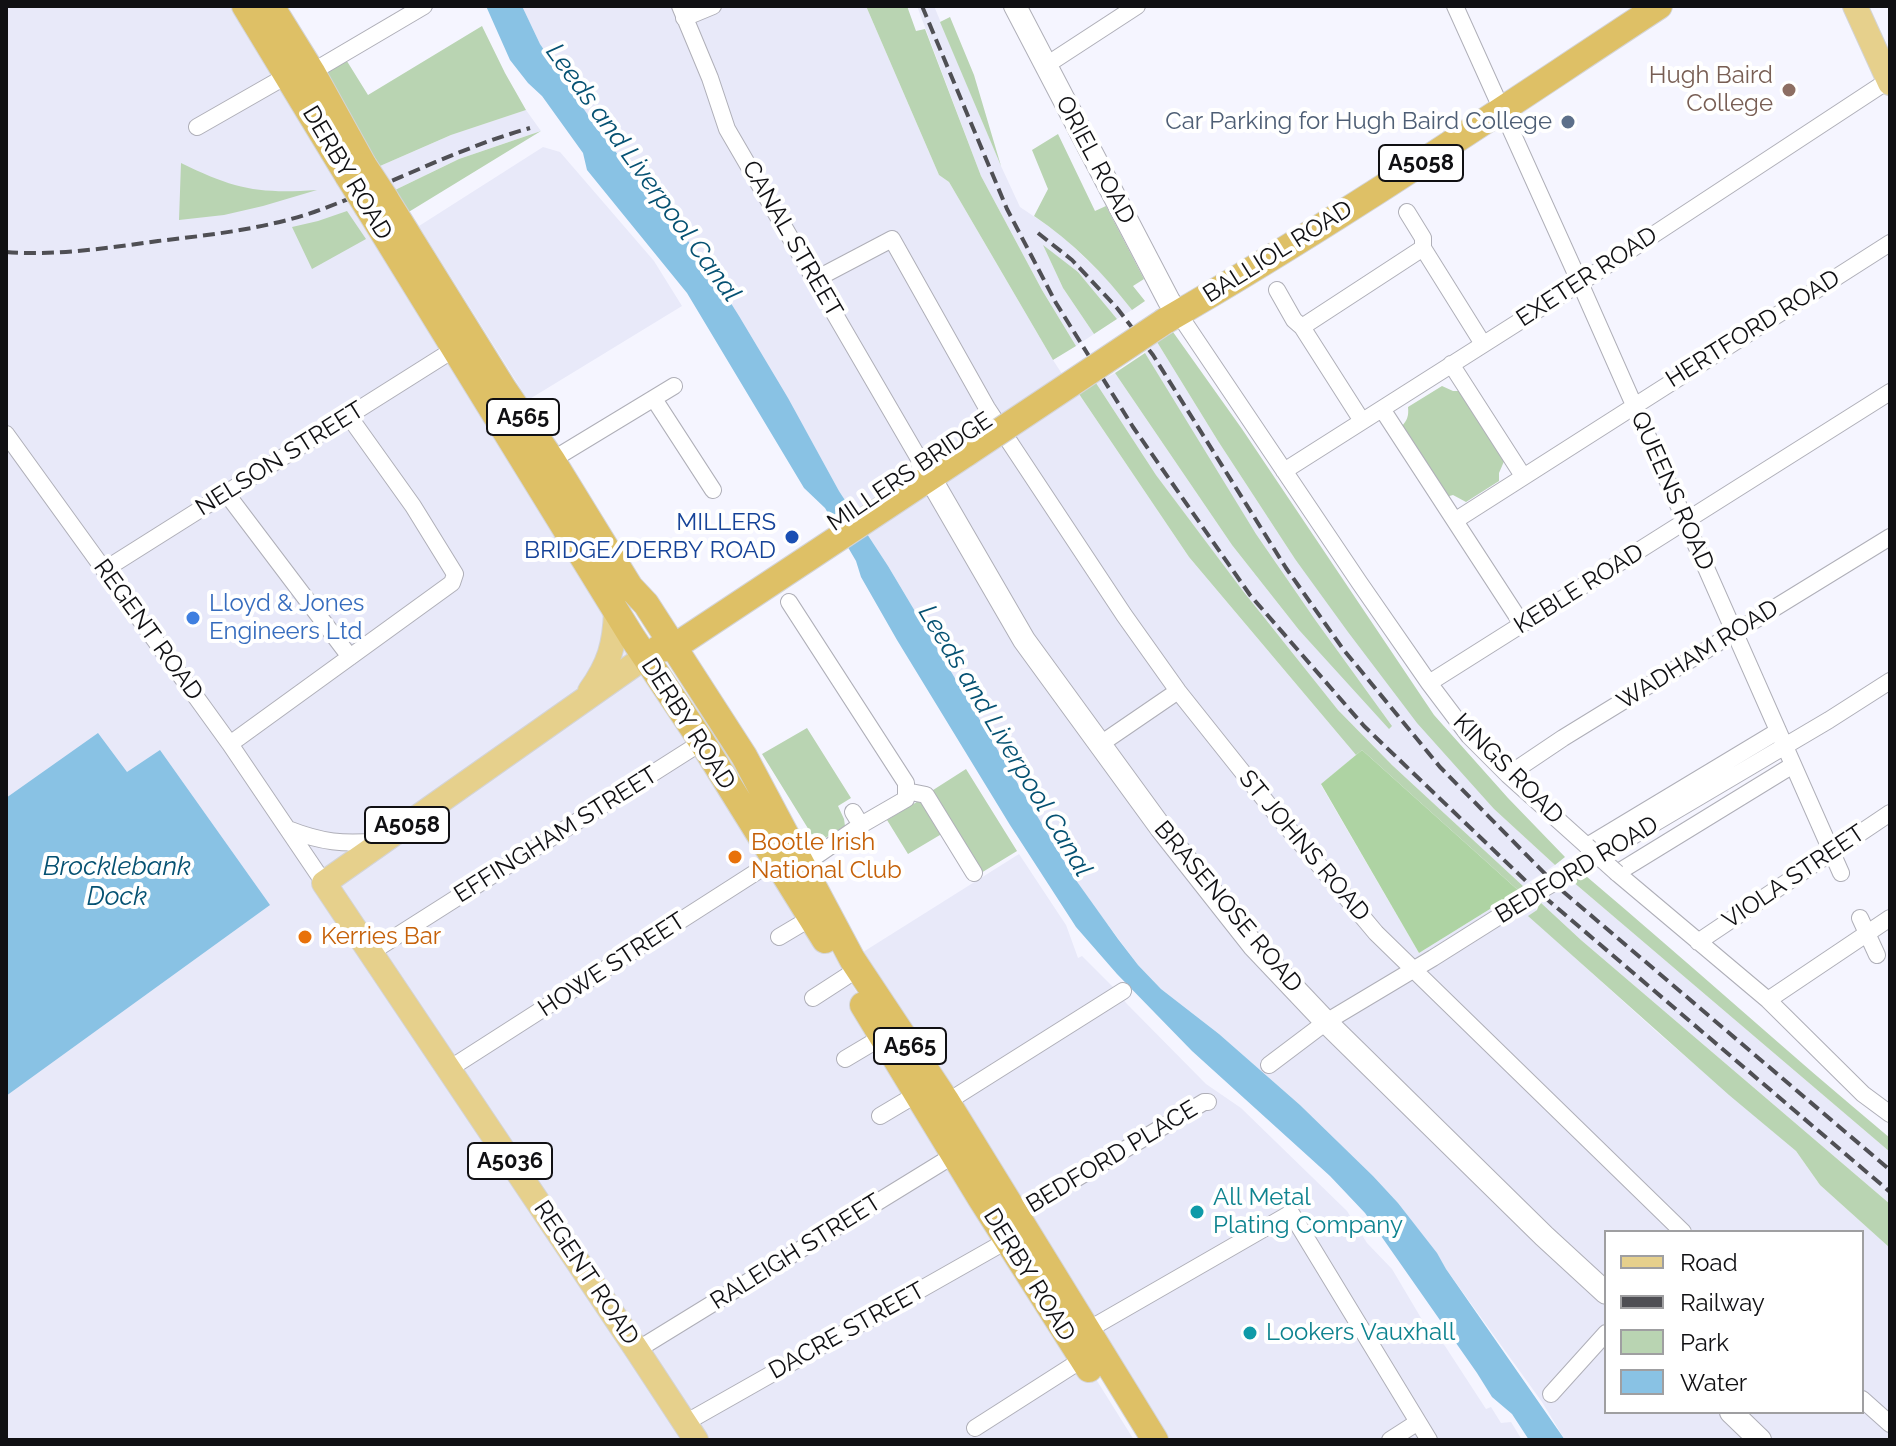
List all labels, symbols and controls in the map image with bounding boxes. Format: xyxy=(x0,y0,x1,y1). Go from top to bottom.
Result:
water label: Leeds and Liverpool Canal xyxy=(539,38,747,308)
place label: Hugh Baird College xyxy=(1649,62,1773,118)
marker: Hugh Baird College xyxy=(1780,81,1798,99)
street label: ORIEL ROAD xyxy=(1049,91,1141,229)
street label: DERBY ROAD xyxy=(296,101,398,245)
place label: Car Parking for Hugh Baird College xyxy=(1165,108,1552,136)
marker: Car Parking for Hugh Baird College xyxy=(1559,113,1577,131)
road number: A5058 xyxy=(1379,145,1463,181)
street label: CANAL STREET xyxy=(736,156,848,322)
street label: BALLIOL ROAD xyxy=(1198,195,1358,309)
street label: EXETER ROAD xyxy=(1511,221,1663,333)
street label: HERTFORD ROAD xyxy=(1661,264,1845,394)
street label: NELSON STREET xyxy=(190,396,370,522)
road number: A565 xyxy=(487,399,559,435)
street label: MILLERS BRIDGE xyxy=(822,406,998,538)
street label: QUEENS ROAD xyxy=(1624,407,1720,575)
place label: MILLERS BRIDGE/DERBY ROAD xyxy=(524,509,776,565)
marker: MILLERS BRIDGE/DERBY ROAD xyxy=(783,528,801,546)
street label: KEBLE ROAD xyxy=(1509,538,1649,640)
street label: REGENT ROAD xyxy=(87,554,209,706)
place label: Lloyd & Jones Engineers Ltd xyxy=(209,590,364,646)
street label: WADHAM ROAD xyxy=(1612,594,1784,716)
water label: Leeds and Liverpool Canal xyxy=(911,599,1099,883)
marker: Lloyd & Jones Engineers Ltd xyxy=(184,609,202,627)
street label: DERBY ROAD xyxy=(635,653,741,795)
street label: KINGS ROAD xyxy=(1447,708,1569,830)
street label: EFFINGHAM STREET xyxy=(449,761,663,909)
street label: ST JOHNS ROAD xyxy=(1232,765,1376,927)
road number: A5058 xyxy=(365,807,449,843)
street label: BEDFORD ROAD xyxy=(1490,810,1664,930)
street label: BRASENOSE ROAD xyxy=(1148,815,1308,999)
street label: VIOLA STREET xyxy=(1717,819,1871,935)
place label: Bootle Irish National Club xyxy=(751,829,902,885)
marker: Bootle Irish National Club xyxy=(726,848,744,866)
water label: Brocklebank Dock xyxy=(43,851,191,912)
street label: HOWE STREET xyxy=(533,907,691,1023)
place label: Kerries Bar xyxy=(321,923,441,951)
marker: Kerries Bar xyxy=(296,928,314,946)
road number: A565 xyxy=(874,1028,946,1064)
street label: BEDFORD PLACE xyxy=(1021,1095,1203,1219)
road number: A5036 xyxy=(468,1143,552,1179)
place label: All Metal Plating Company xyxy=(1213,1184,1403,1240)
street label: RALEIGH STREET xyxy=(705,1188,887,1316)
street label: REGENT ROAD xyxy=(527,1196,645,1350)
street label: DERBY ROAD xyxy=(977,1203,1081,1347)
marker: All Metal Plating Company xyxy=(1188,1203,1206,1221)
legend xyxy=(1604,1230,1864,1414)
text: Road xyxy=(1680,1248,1738,1277)
street label: DACRE STREET xyxy=(764,1276,930,1386)
text: Railway xyxy=(1680,1288,1765,1317)
place label: Lookers Vauxhall xyxy=(1266,1319,1455,1347)
marker: Lookers Vauxhall xyxy=(1241,1324,1259,1342)
text: Park xyxy=(1680,1328,1729,1357)
text: Water xyxy=(1680,1368,1747,1397)

